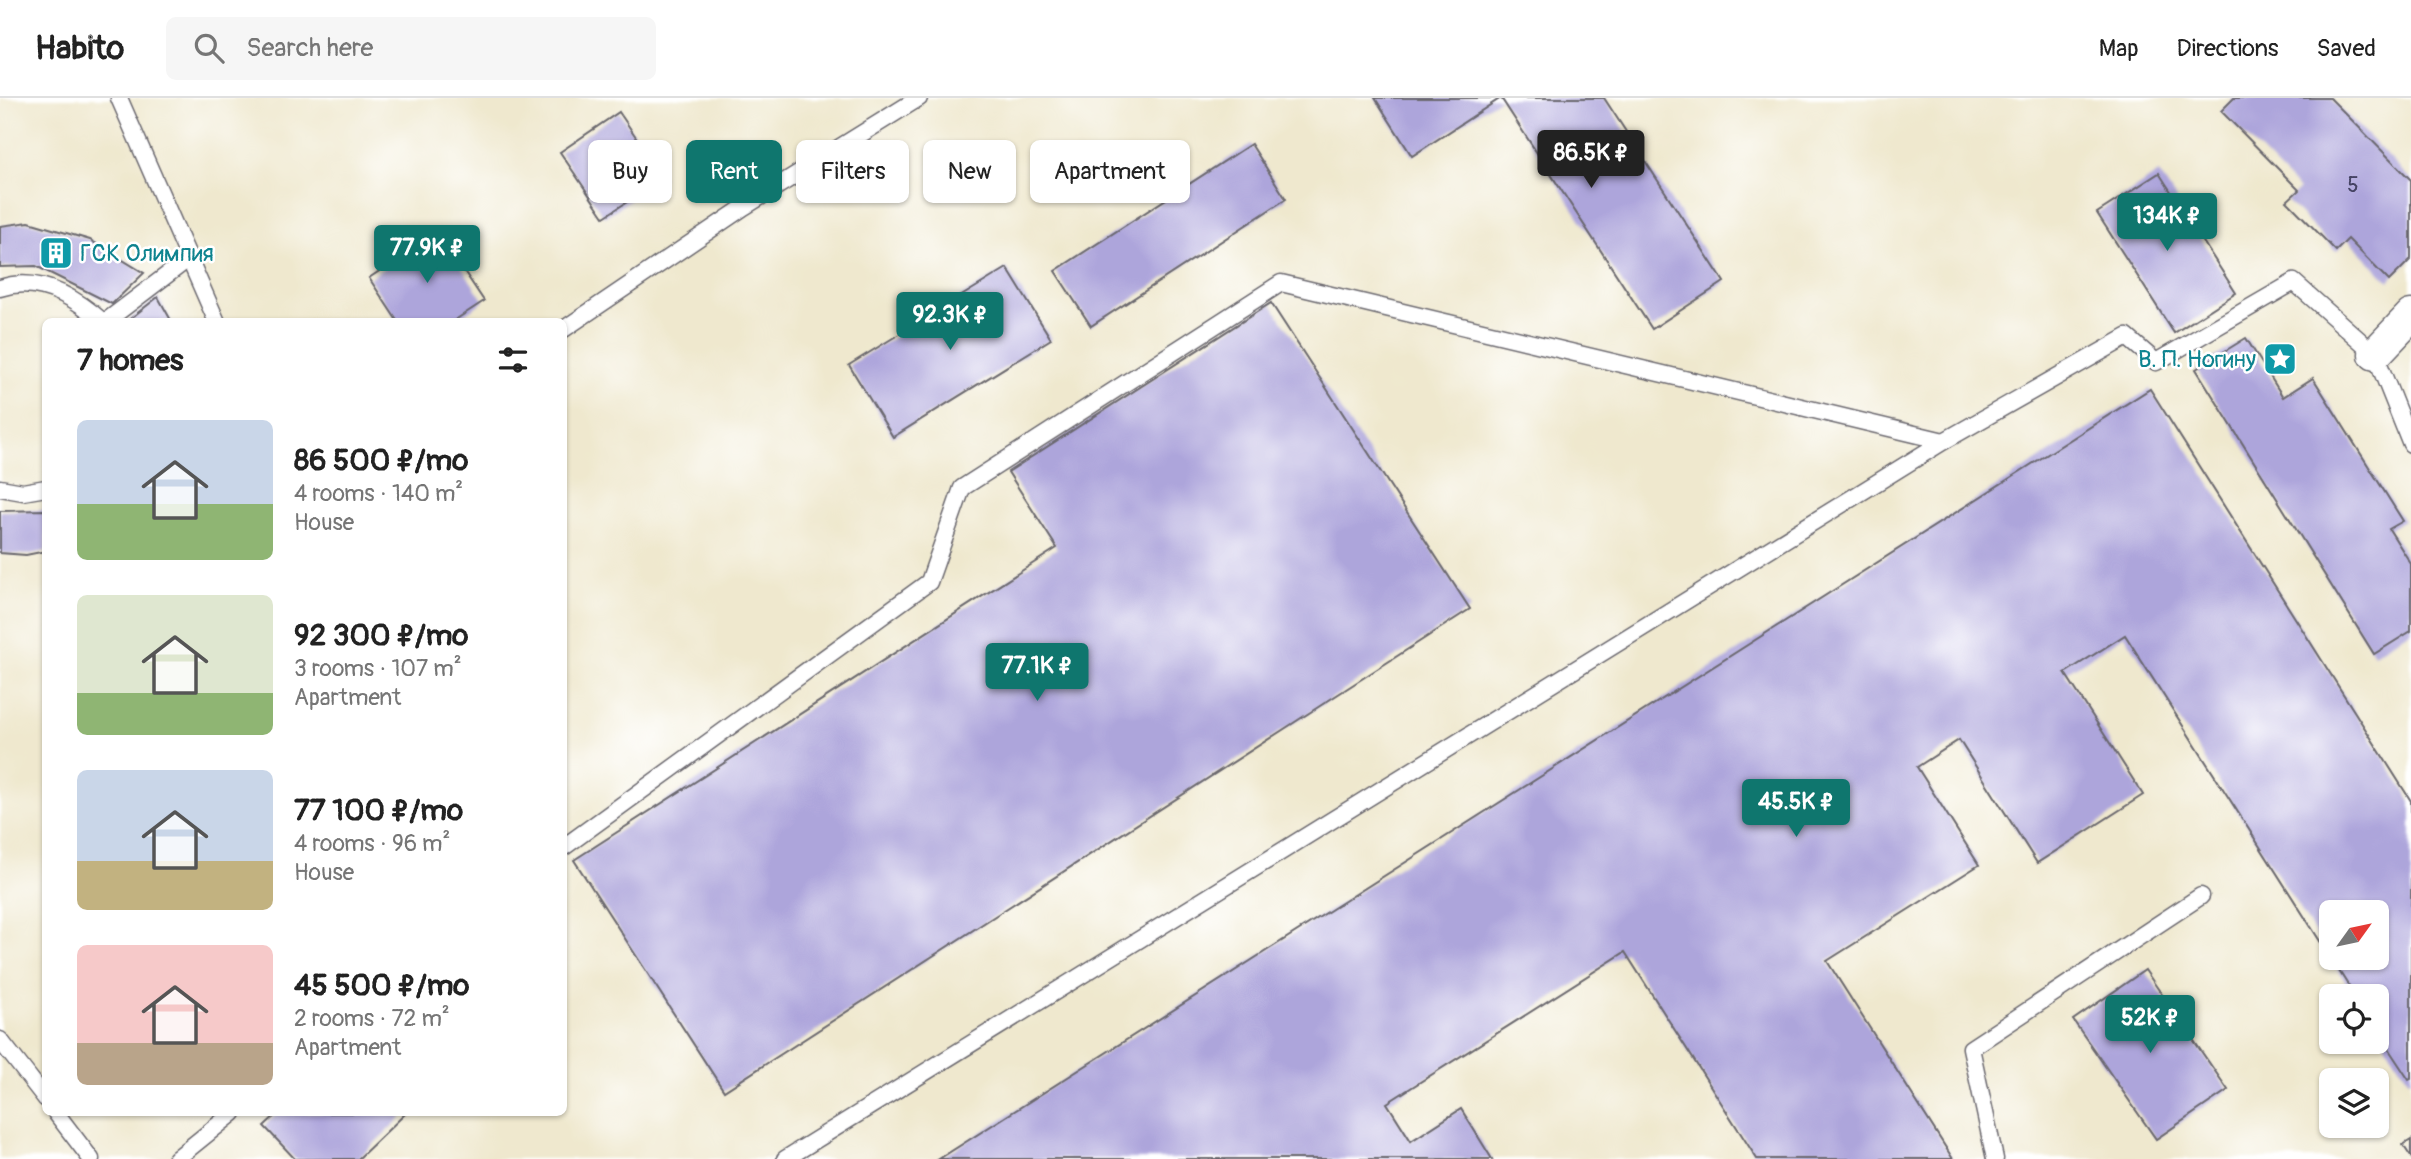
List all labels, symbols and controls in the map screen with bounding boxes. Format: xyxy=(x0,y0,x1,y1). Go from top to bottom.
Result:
search box xyxy=(166,17,656,80)
text: Habito xyxy=(35,28,124,69)
icon: search xyxy=(190,29,228,67)
text: Search here xyxy=(246,32,373,64)
text: Map xyxy=(2099,34,2139,63)
text: Directions xyxy=(2177,34,2278,63)
text: Saved xyxy=(2316,34,2376,63)
pin: 86.5K ₽ xyxy=(1526,130,1656,190)
text: 86.5K ₽ xyxy=(1553,138,1629,167)
chip: Buy xyxy=(588,140,672,203)
chip: Rent xyxy=(686,140,782,203)
chip: Filters xyxy=(796,140,909,203)
chip: New xyxy=(923,140,1016,203)
chip: Apartment xyxy=(1030,140,1190,203)
house number: 5 xyxy=(2347,172,2359,199)
pin: 134K ₽ xyxy=(2110,194,2224,253)
text: 134K ₽ xyxy=(2133,201,2201,230)
pin: 77.9K ₽ xyxy=(362,226,492,285)
text: 77.9K ₽ xyxy=(390,233,464,262)
building icon: ГСК Олимпия xyxy=(37,234,75,272)
place label: ГСК Олимпия xyxy=(80,239,214,268)
pin: 92.3K ₽ xyxy=(885,292,1015,352)
text: 92.3K ₽ xyxy=(912,300,988,329)
place icon: В. П. Ногину xyxy=(2261,340,2299,378)
icon: filters xyxy=(494,341,532,379)
text: 7 homes xyxy=(77,342,184,379)
place label: В. П. Ногину xyxy=(2138,345,2256,374)
text: 86 500 ₽/mo xyxy=(294,442,468,479)
icon: home xyxy=(133,448,217,532)
text: 4 rooms · 140 m² xyxy=(294,479,463,508)
text: House xyxy=(294,508,354,537)
text: 92 300 ₽/mo xyxy=(294,617,468,654)
icon: home xyxy=(133,623,217,707)
pin: 77.1K ₽ xyxy=(972,644,1102,703)
text: 77.1K ₽ xyxy=(1001,651,1073,680)
text: 3 rooms · 107 m² xyxy=(294,654,462,683)
text: Apartment xyxy=(294,683,401,712)
pin: 45.5K ₽ xyxy=(1731,780,1861,839)
text: 45.5K ₽ xyxy=(1758,787,1834,816)
text: 77 100 ₽/mo xyxy=(294,792,463,829)
icon: home xyxy=(133,798,217,882)
text: 4 rooms · 96 m² xyxy=(294,829,450,858)
text: House xyxy=(294,858,354,887)
north arrow xyxy=(2319,900,2389,970)
map controls xyxy=(2319,900,2389,1138)
text: 45 500 ₽/mo xyxy=(294,967,469,1004)
icon: home xyxy=(133,973,217,1057)
button: locate xyxy=(2319,984,2389,1054)
pin: 52K ₽ xyxy=(2101,996,2199,1055)
text: 52K ₽ xyxy=(2121,1003,2179,1032)
text: 2 rooms · 72 m² xyxy=(294,1004,450,1033)
text: Apartment xyxy=(294,1033,401,1062)
button: layers xyxy=(2319,1068,2389,1138)

